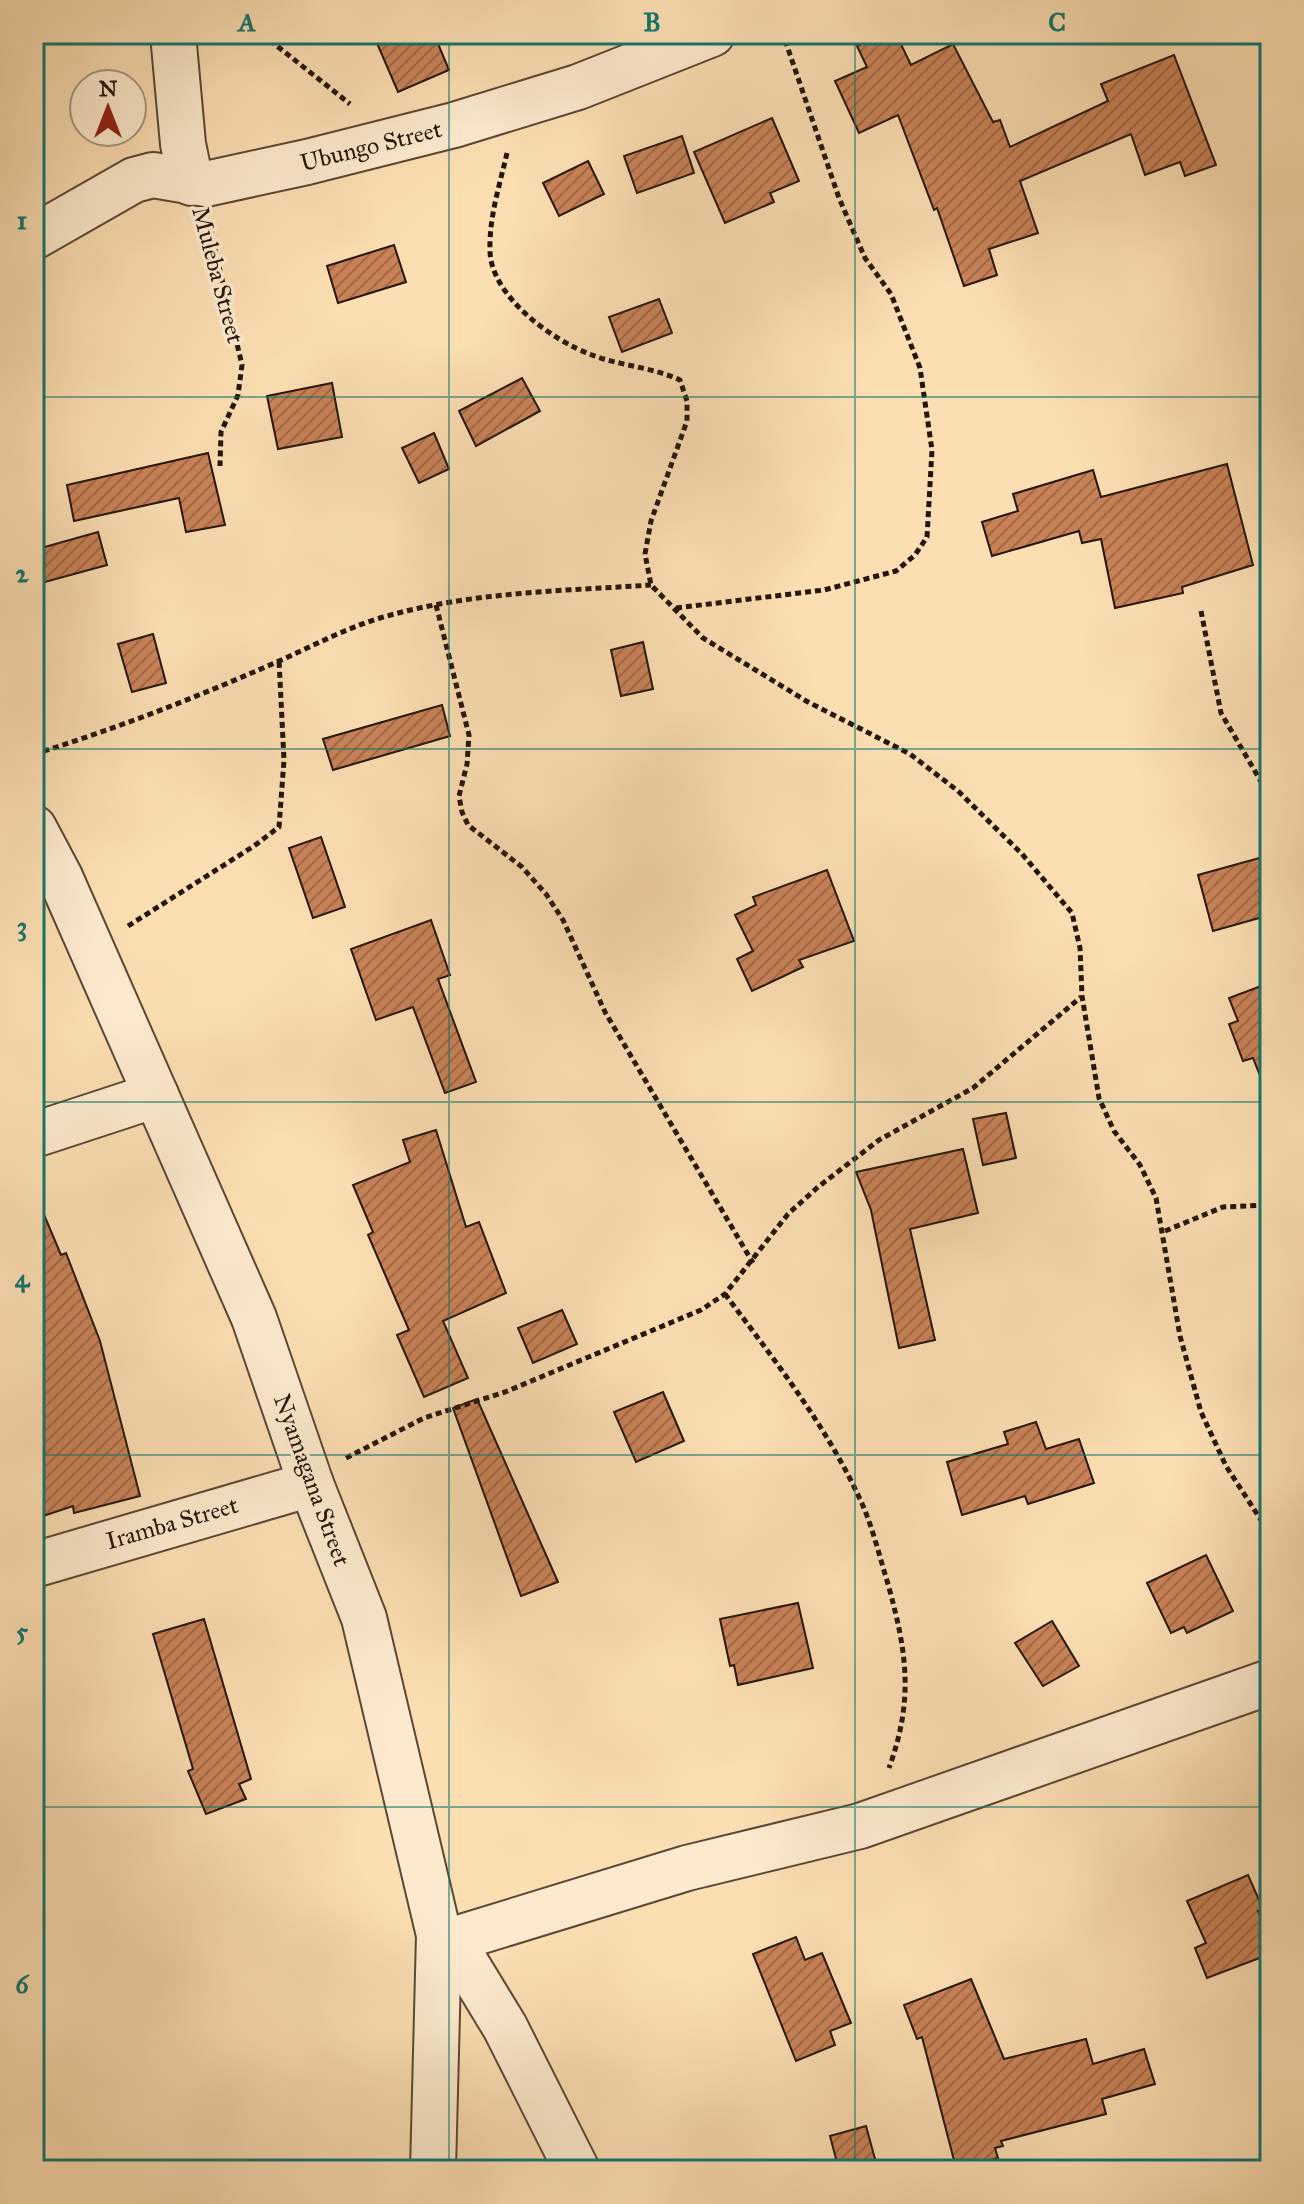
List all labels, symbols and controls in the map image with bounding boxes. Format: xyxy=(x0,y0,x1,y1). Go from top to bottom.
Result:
text: A xyxy=(236,6,256,38)
text: B xyxy=(643,6,661,38)
text: C xyxy=(1048,6,1066,38)
north arrow xyxy=(68,68,148,148)
text: N xyxy=(99,75,118,102)
street label: Ubungo Street xyxy=(297,114,445,178)
street label: Muleba Street xyxy=(185,203,251,347)
text: 1 xyxy=(17,204,27,236)
text: 2 xyxy=(16,557,30,589)
text: 3 xyxy=(17,910,27,942)
text: 4 xyxy=(15,1262,31,1294)
street label: Nyamagana Street xyxy=(267,1390,357,1571)
street label: Iramba Street xyxy=(102,1490,242,1556)
text: 5 xyxy=(16,1615,29,1647)
text: 6 xyxy=(15,1968,30,2000)

